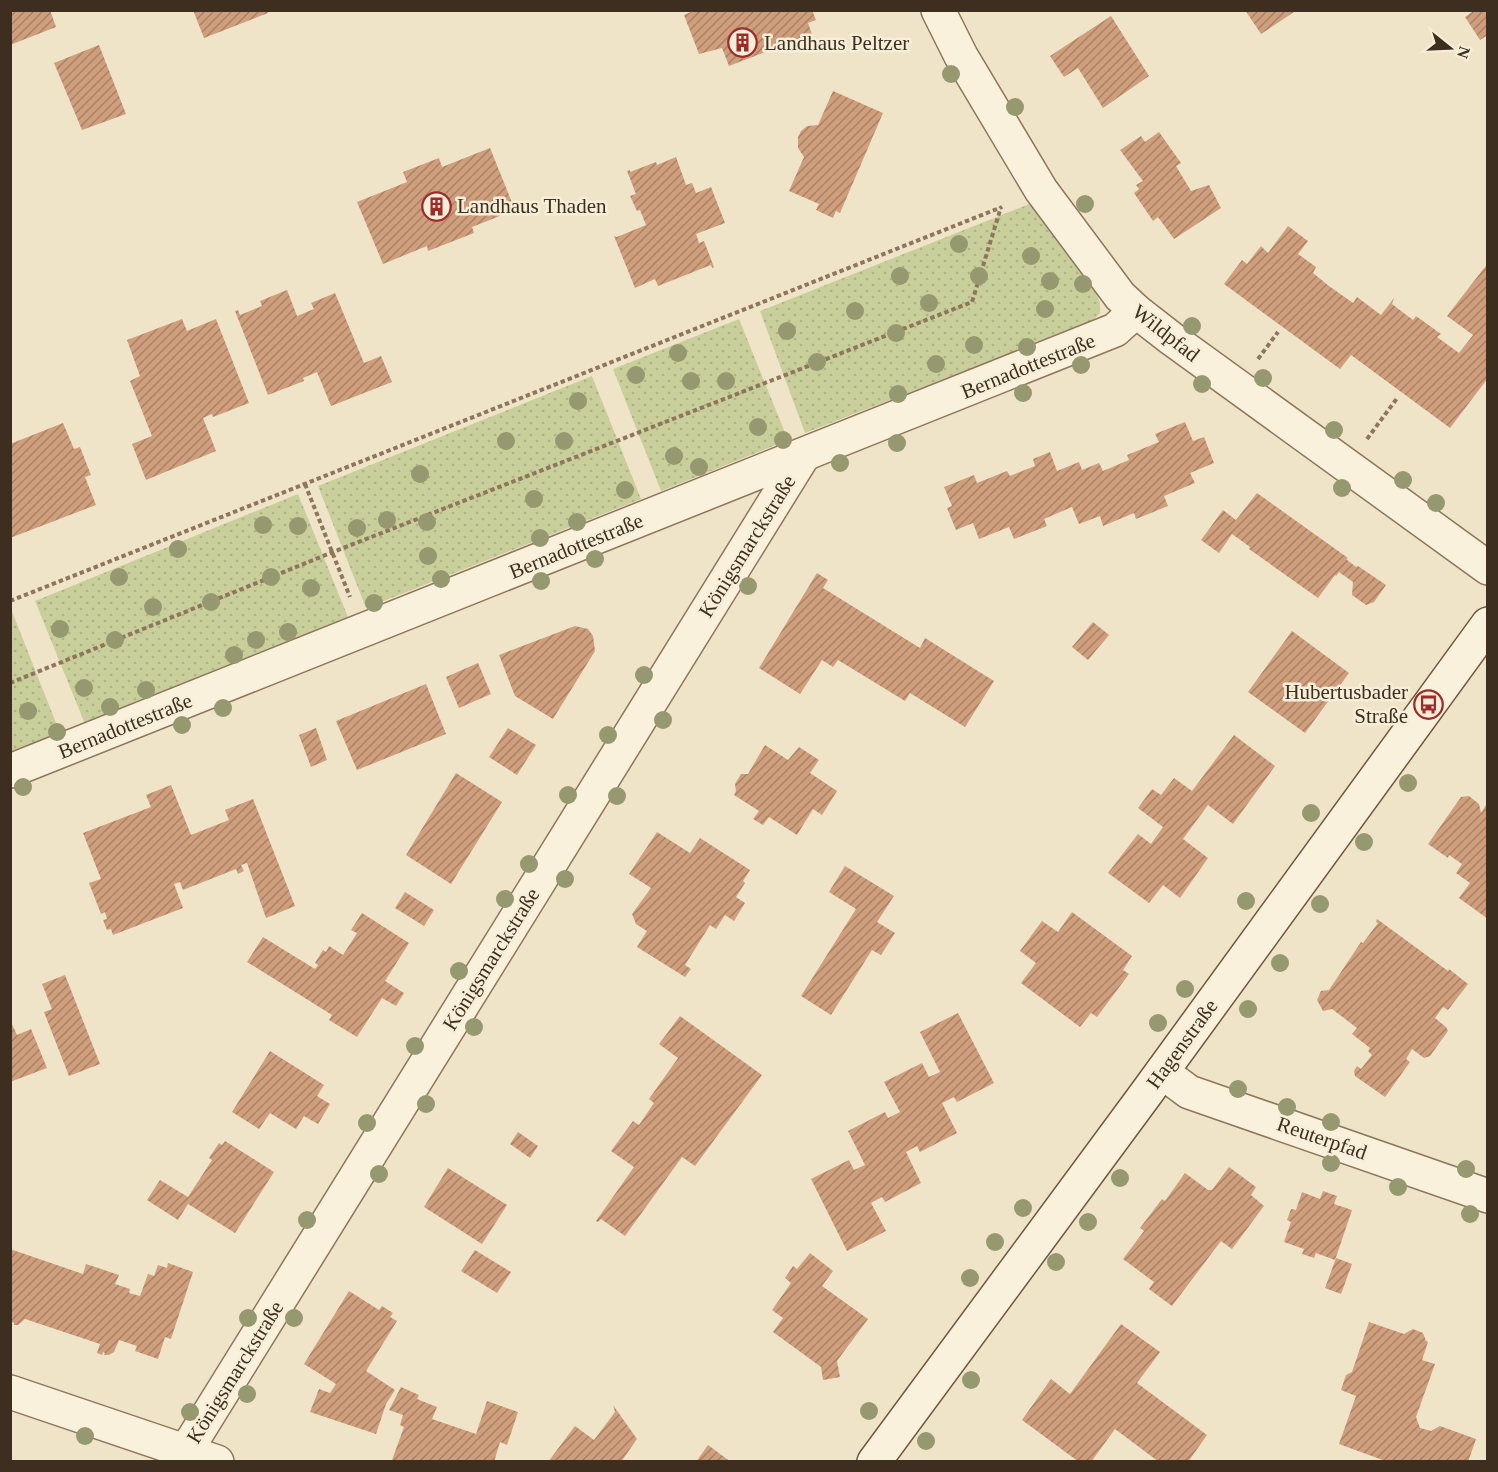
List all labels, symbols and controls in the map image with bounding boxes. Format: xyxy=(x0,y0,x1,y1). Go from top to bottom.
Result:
north arrow xyxy=(1420,18,1480,78)
building icon: Landhaus Peltzer xyxy=(727,27,759,59)
place label: Landhaus Peltzer xyxy=(764,31,909,55)
text: N xyxy=(1454,44,1474,61)
building icon: Landhaus Thaden xyxy=(420,190,452,222)
place label: Landhaus Thaden xyxy=(457,194,607,218)
street label: Wildpfad xyxy=(1128,299,1205,367)
street label: Bernadottestraße xyxy=(958,328,1098,404)
street label: Königsmarckstraße xyxy=(694,470,800,622)
street label: Bernadottestraße xyxy=(506,508,646,584)
place label: Hubertusbader Straße xyxy=(1284,680,1408,728)
street label: Bernadottestraße xyxy=(55,688,195,764)
bus stop icon: Hubertusbader Straße xyxy=(1413,688,1445,720)
street label: Königsmarckstraße xyxy=(438,883,544,1035)
street label: Hagenstraße xyxy=(1141,994,1223,1094)
street label: Reuterpfad xyxy=(1274,1111,1370,1165)
street label: Königsmarckstraße xyxy=(182,1296,288,1448)

